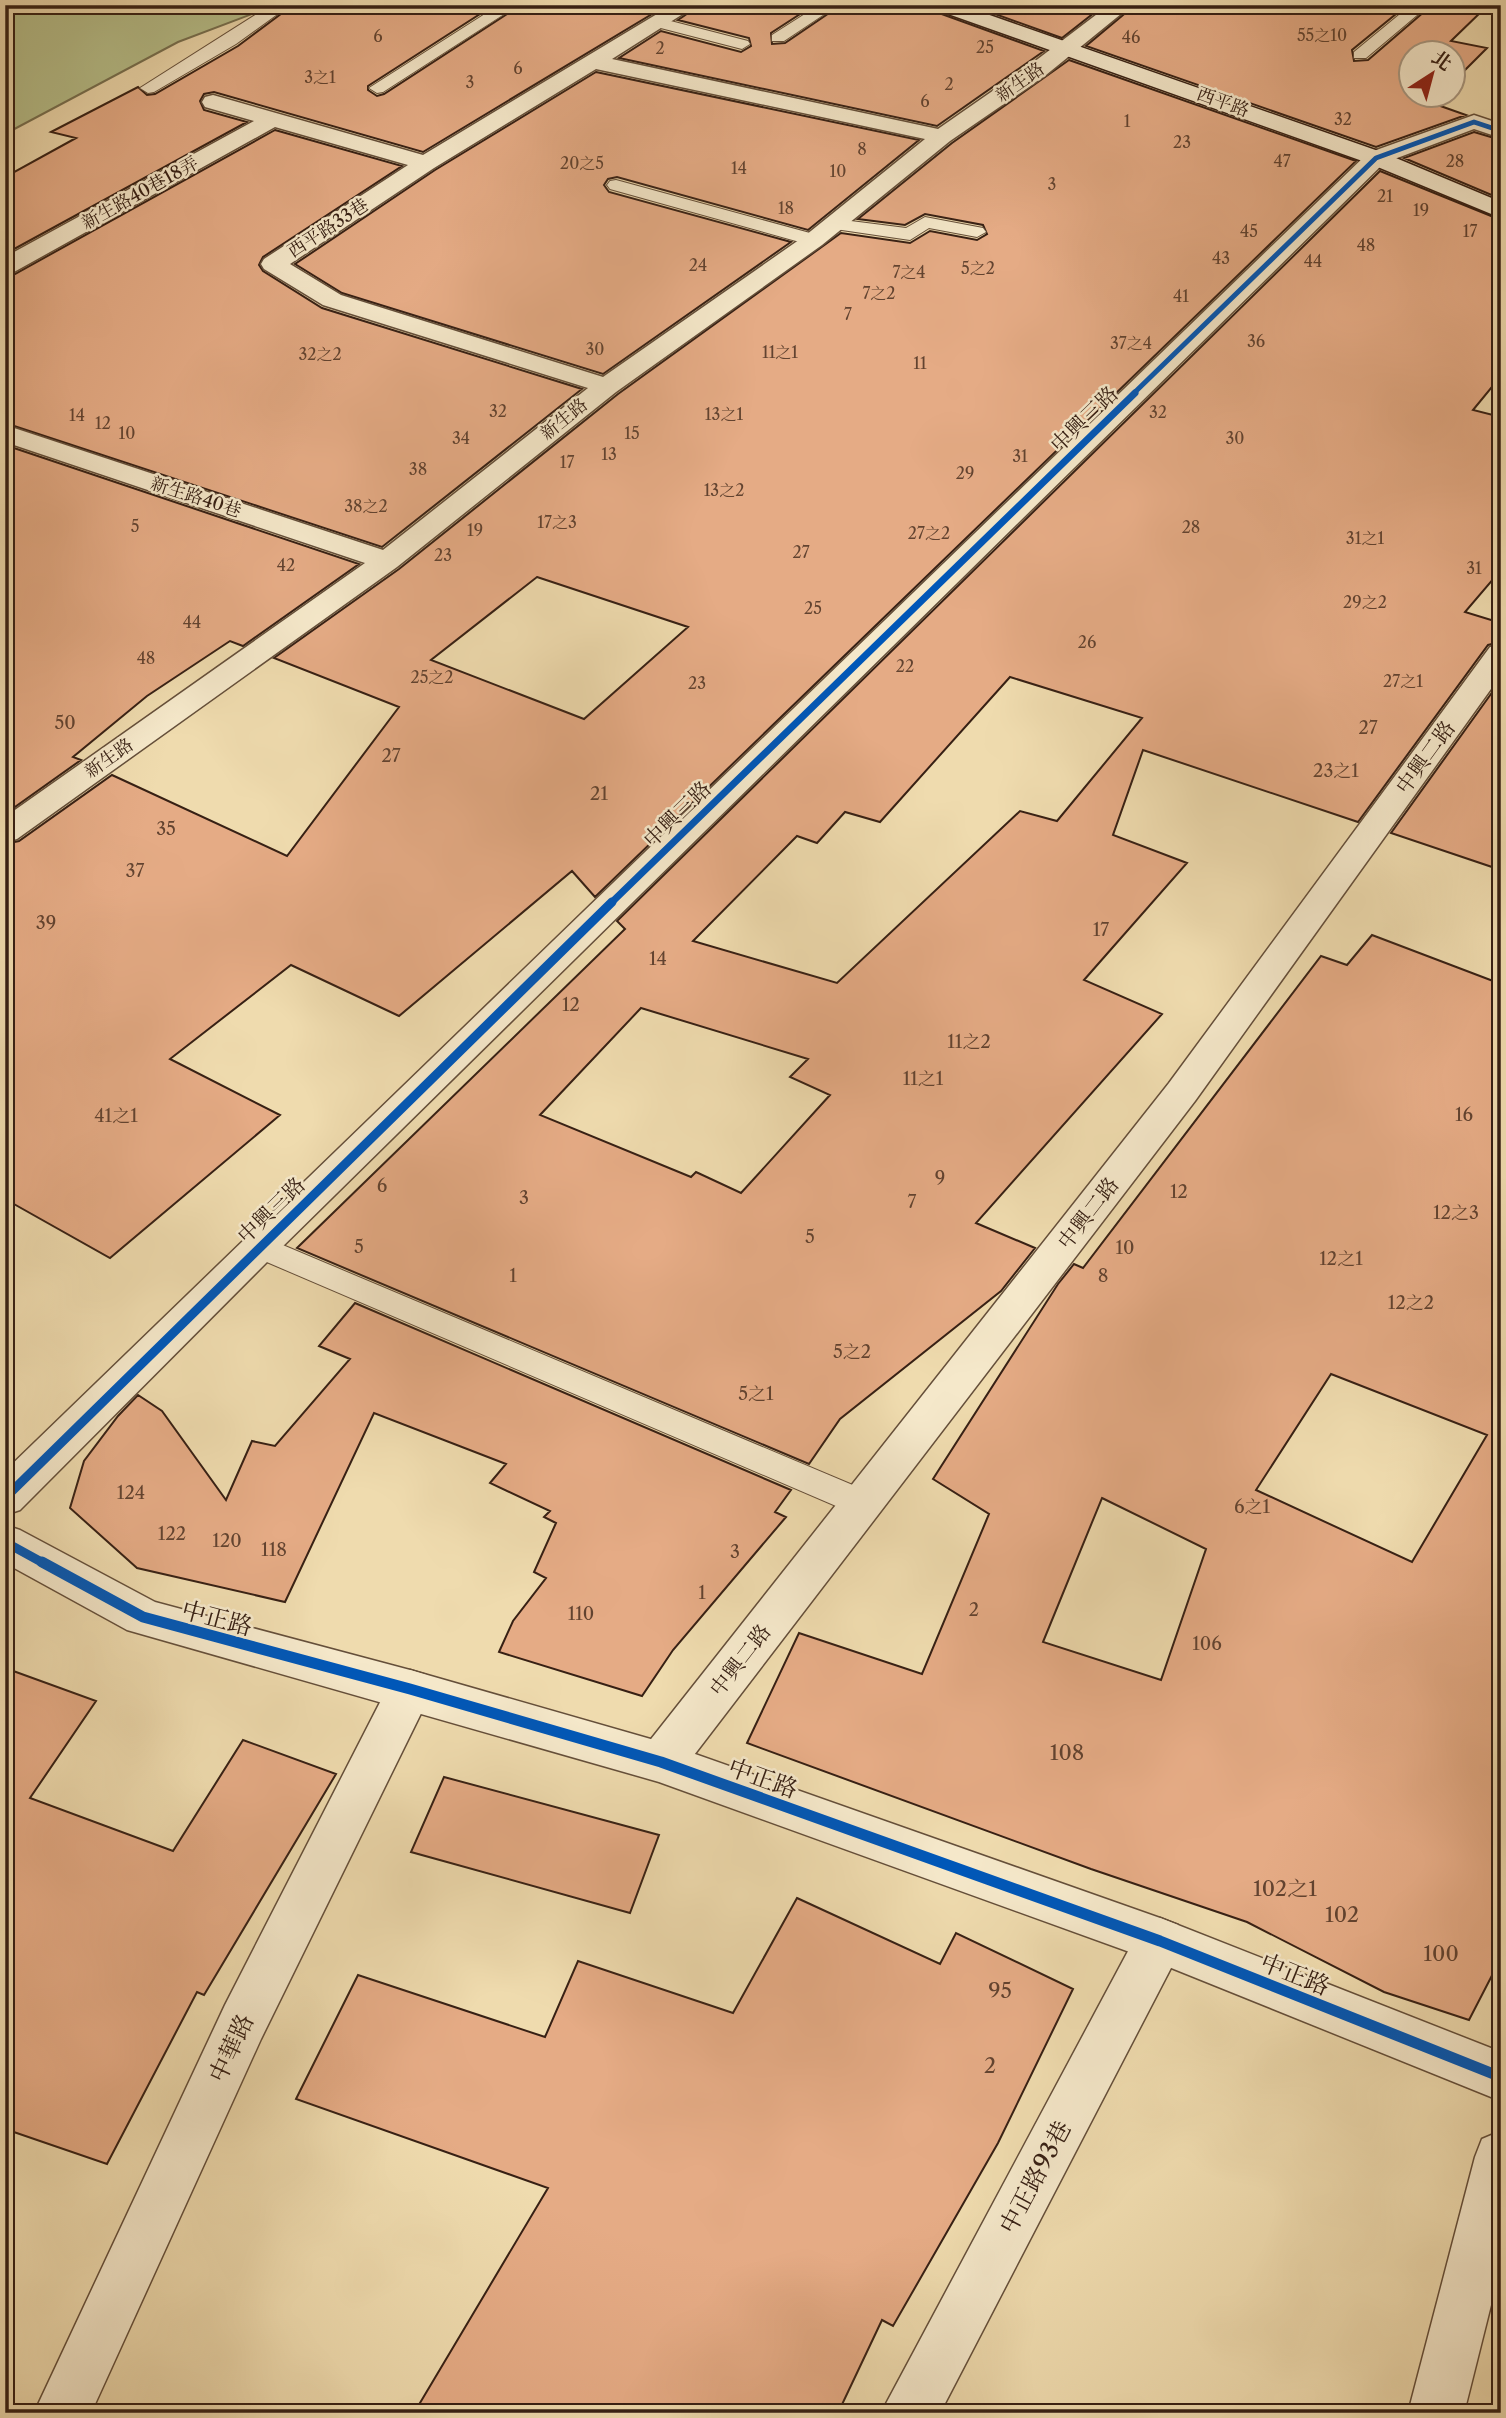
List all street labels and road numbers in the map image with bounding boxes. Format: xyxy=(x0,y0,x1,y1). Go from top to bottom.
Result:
street label: 新生路 xyxy=(992,58,1048,106)
street label: 西平路 xyxy=(1194,82,1252,122)
street label: 新生路40巷18弄 xyxy=(78,152,202,234)
street label: 西平路33巷 xyxy=(284,194,372,262)
street label: 中興三路 xyxy=(1045,381,1123,457)
street label: 新生路 xyxy=(536,393,592,445)
street label: 新生路40巷 xyxy=(148,472,244,522)
street label: 中興二路 xyxy=(1390,716,1460,798)
street label: 新生路 xyxy=(81,734,137,782)
street label: 中興三路 xyxy=(638,776,716,852)
street label: 中興三路 xyxy=(232,1172,310,1248)
street label: 中興二路 xyxy=(1052,1172,1124,1254)
street label: 中正路 xyxy=(178,1595,256,1641)
street label: 中興二路 xyxy=(704,1619,776,1701)
street label: 中正路 xyxy=(724,1752,802,1804)
street label: 中正路 xyxy=(1256,1947,1334,2001)
street label: 中華路 xyxy=(203,2009,259,2087)
street label: 中正路93巷 xyxy=(993,2116,1077,2238)

